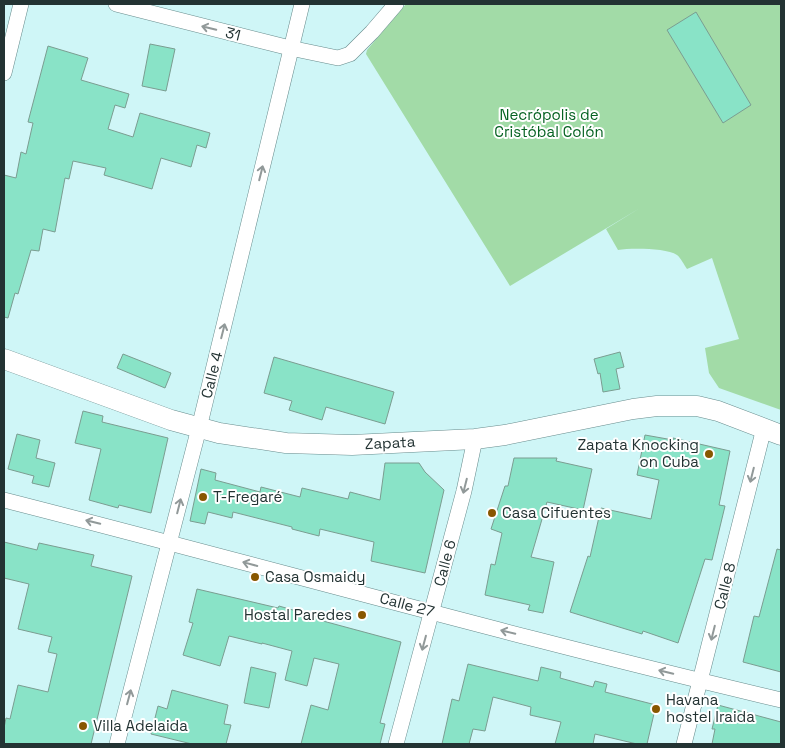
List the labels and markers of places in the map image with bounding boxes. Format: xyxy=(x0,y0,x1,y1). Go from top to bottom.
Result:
place label: Zapata Knocking on Cuba xyxy=(577,435,699,471)
marker: Zapata Knocking on Cuba xyxy=(703,448,715,460)
place label: T-Fregaré xyxy=(213,487,282,506)
marker: T-Fregaré xyxy=(197,491,209,503)
place label: Casa Cifuentes xyxy=(502,503,611,522)
marker: Casa Cifuentes xyxy=(486,507,498,519)
place label: Casa Osmaidy xyxy=(265,567,366,586)
marker: Casa Osmaidy xyxy=(249,571,261,583)
place label: Hostal Paredes xyxy=(244,605,352,624)
marker: Hostal Paredes xyxy=(356,609,368,621)
place label: Havana hostel Iraida xyxy=(666,690,755,726)
marker: Havana hostel Iraida xyxy=(650,703,662,715)
place label: Villa Adelaida xyxy=(93,716,188,735)
marker: Villa Adelaida xyxy=(77,720,89,732)

